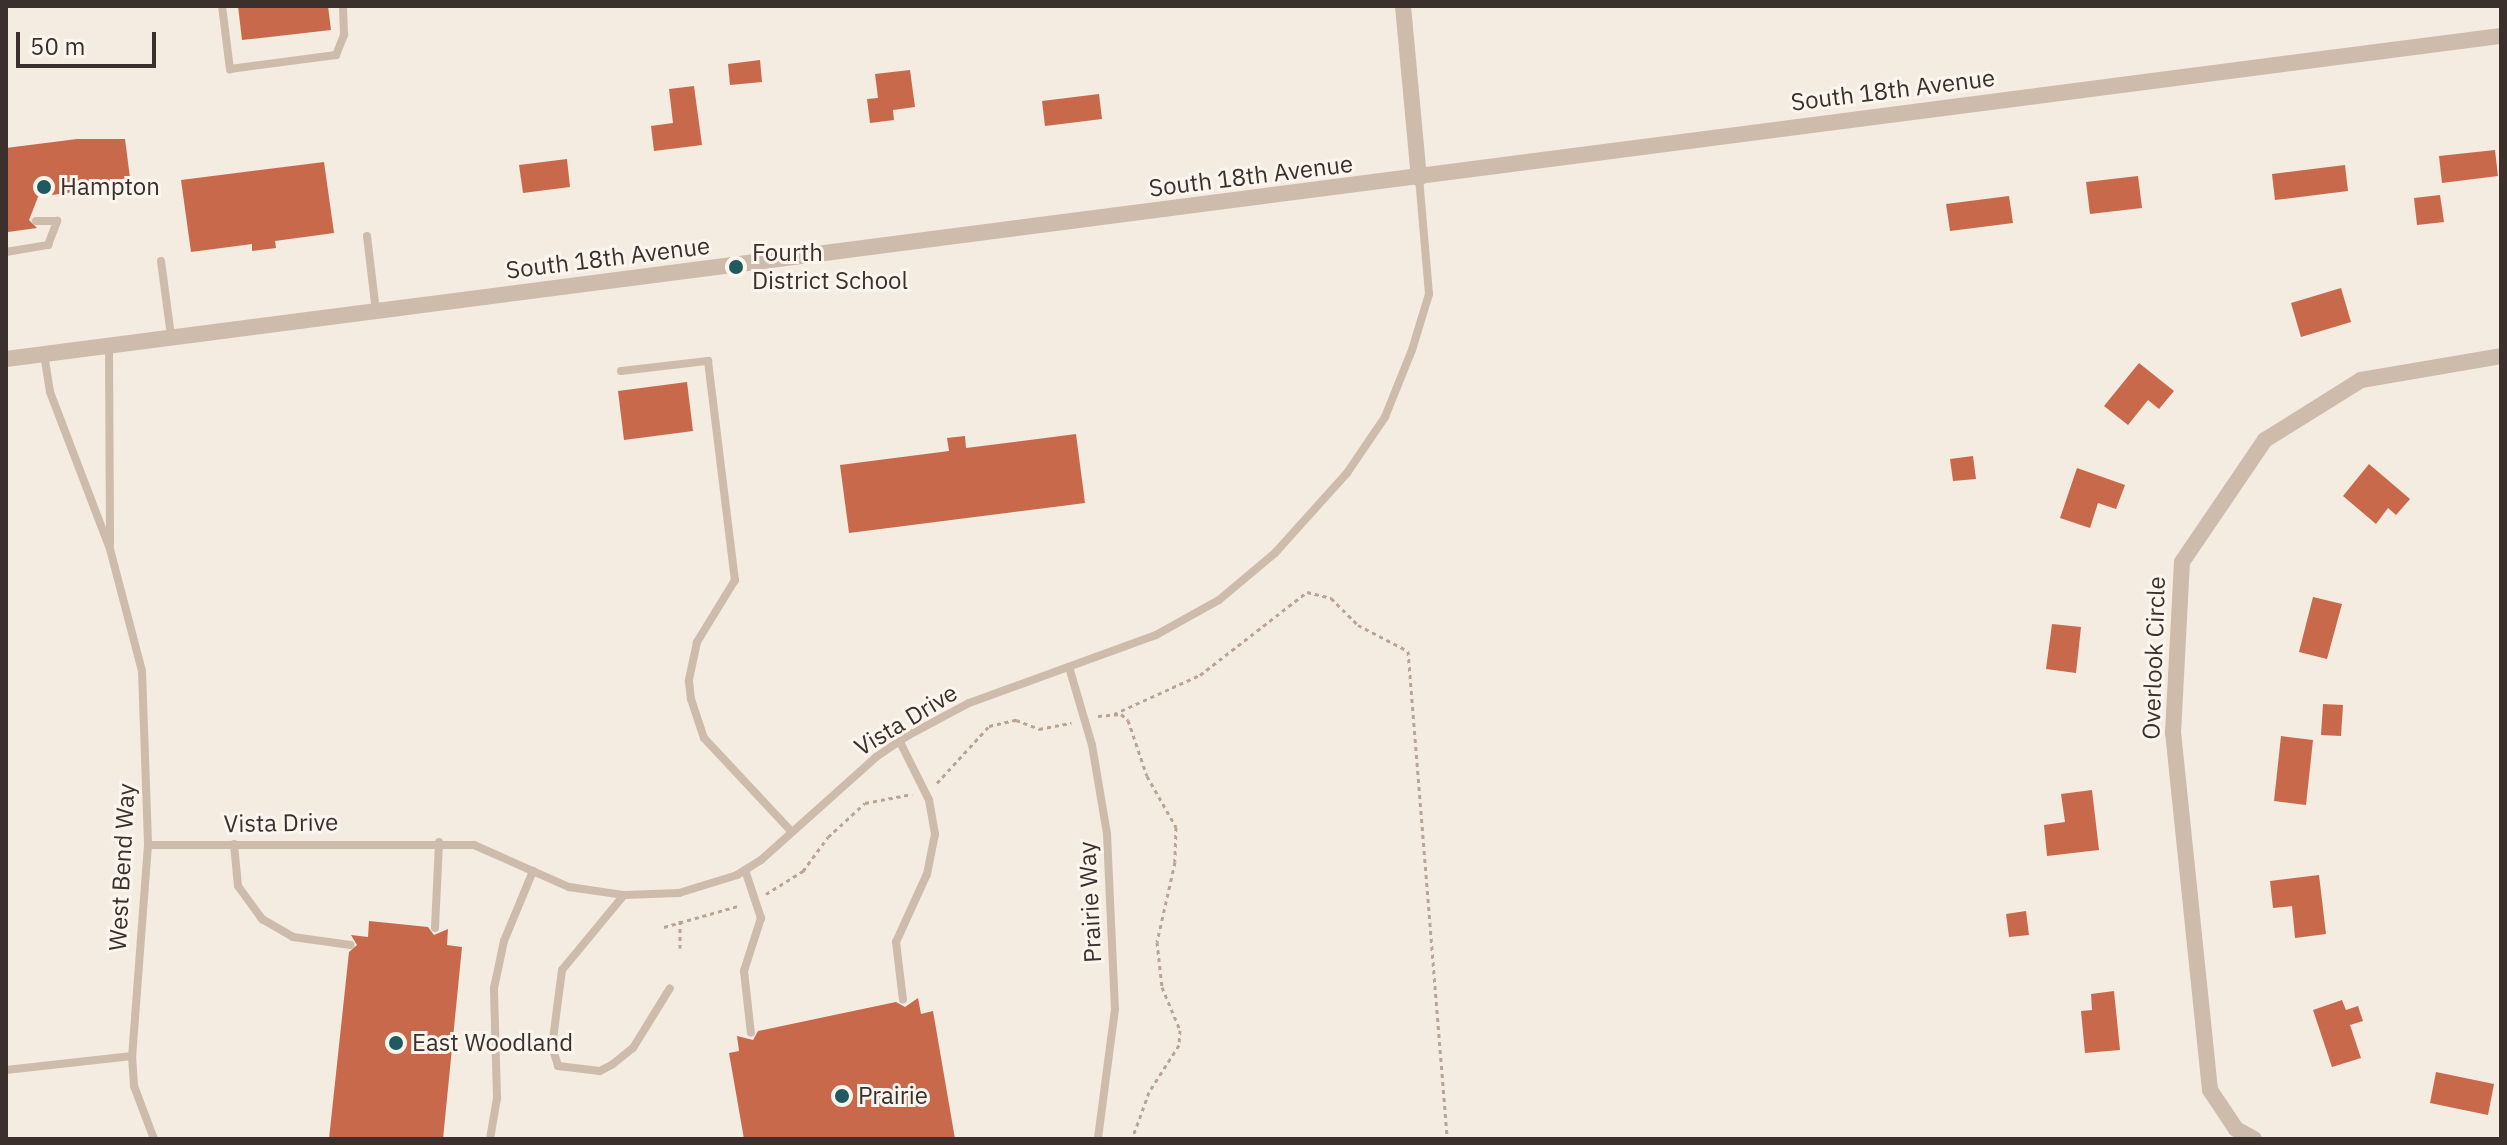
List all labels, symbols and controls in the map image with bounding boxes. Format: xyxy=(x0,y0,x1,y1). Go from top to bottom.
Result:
scale bar xyxy=(20,16,160,66)
text: 50 m xyxy=(30,30,85,62)
street label: South 18th Avenue xyxy=(1789,63,1997,117)
street label: South 18th Avenue xyxy=(1147,149,1355,203)
place label: Hampton xyxy=(60,173,160,201)
marker: Hampton xyxy=(35,178,53,196)
street label: South 18th Avenue xyxy=(504,231,712,285)
place label: Fourth District School xyxy=(752,239,908,295)
marker: Fourth District School xyxy=(727,258,745,276)
street label: Overlook Circle xyxy=(2137,576,2171,740)
street label: Vista Drive xyxy=(849,678,963,762)
street label: West Bend Way xyxy=(103,783,141,951)
street label: Vista Drive xyxy=(223,808,339,838)
street label: Prairie Way xyxy=(1072,841,1108,963)
place label: East Woodland xyxy=(412,1029,573,1057)
marker: East Woodland xyxy=(387,1034,405,1052)
place label: Prairie xyxy=(858,1082,928,1110)
marker: Prairie xyxy=(833,1087,851,1105)

